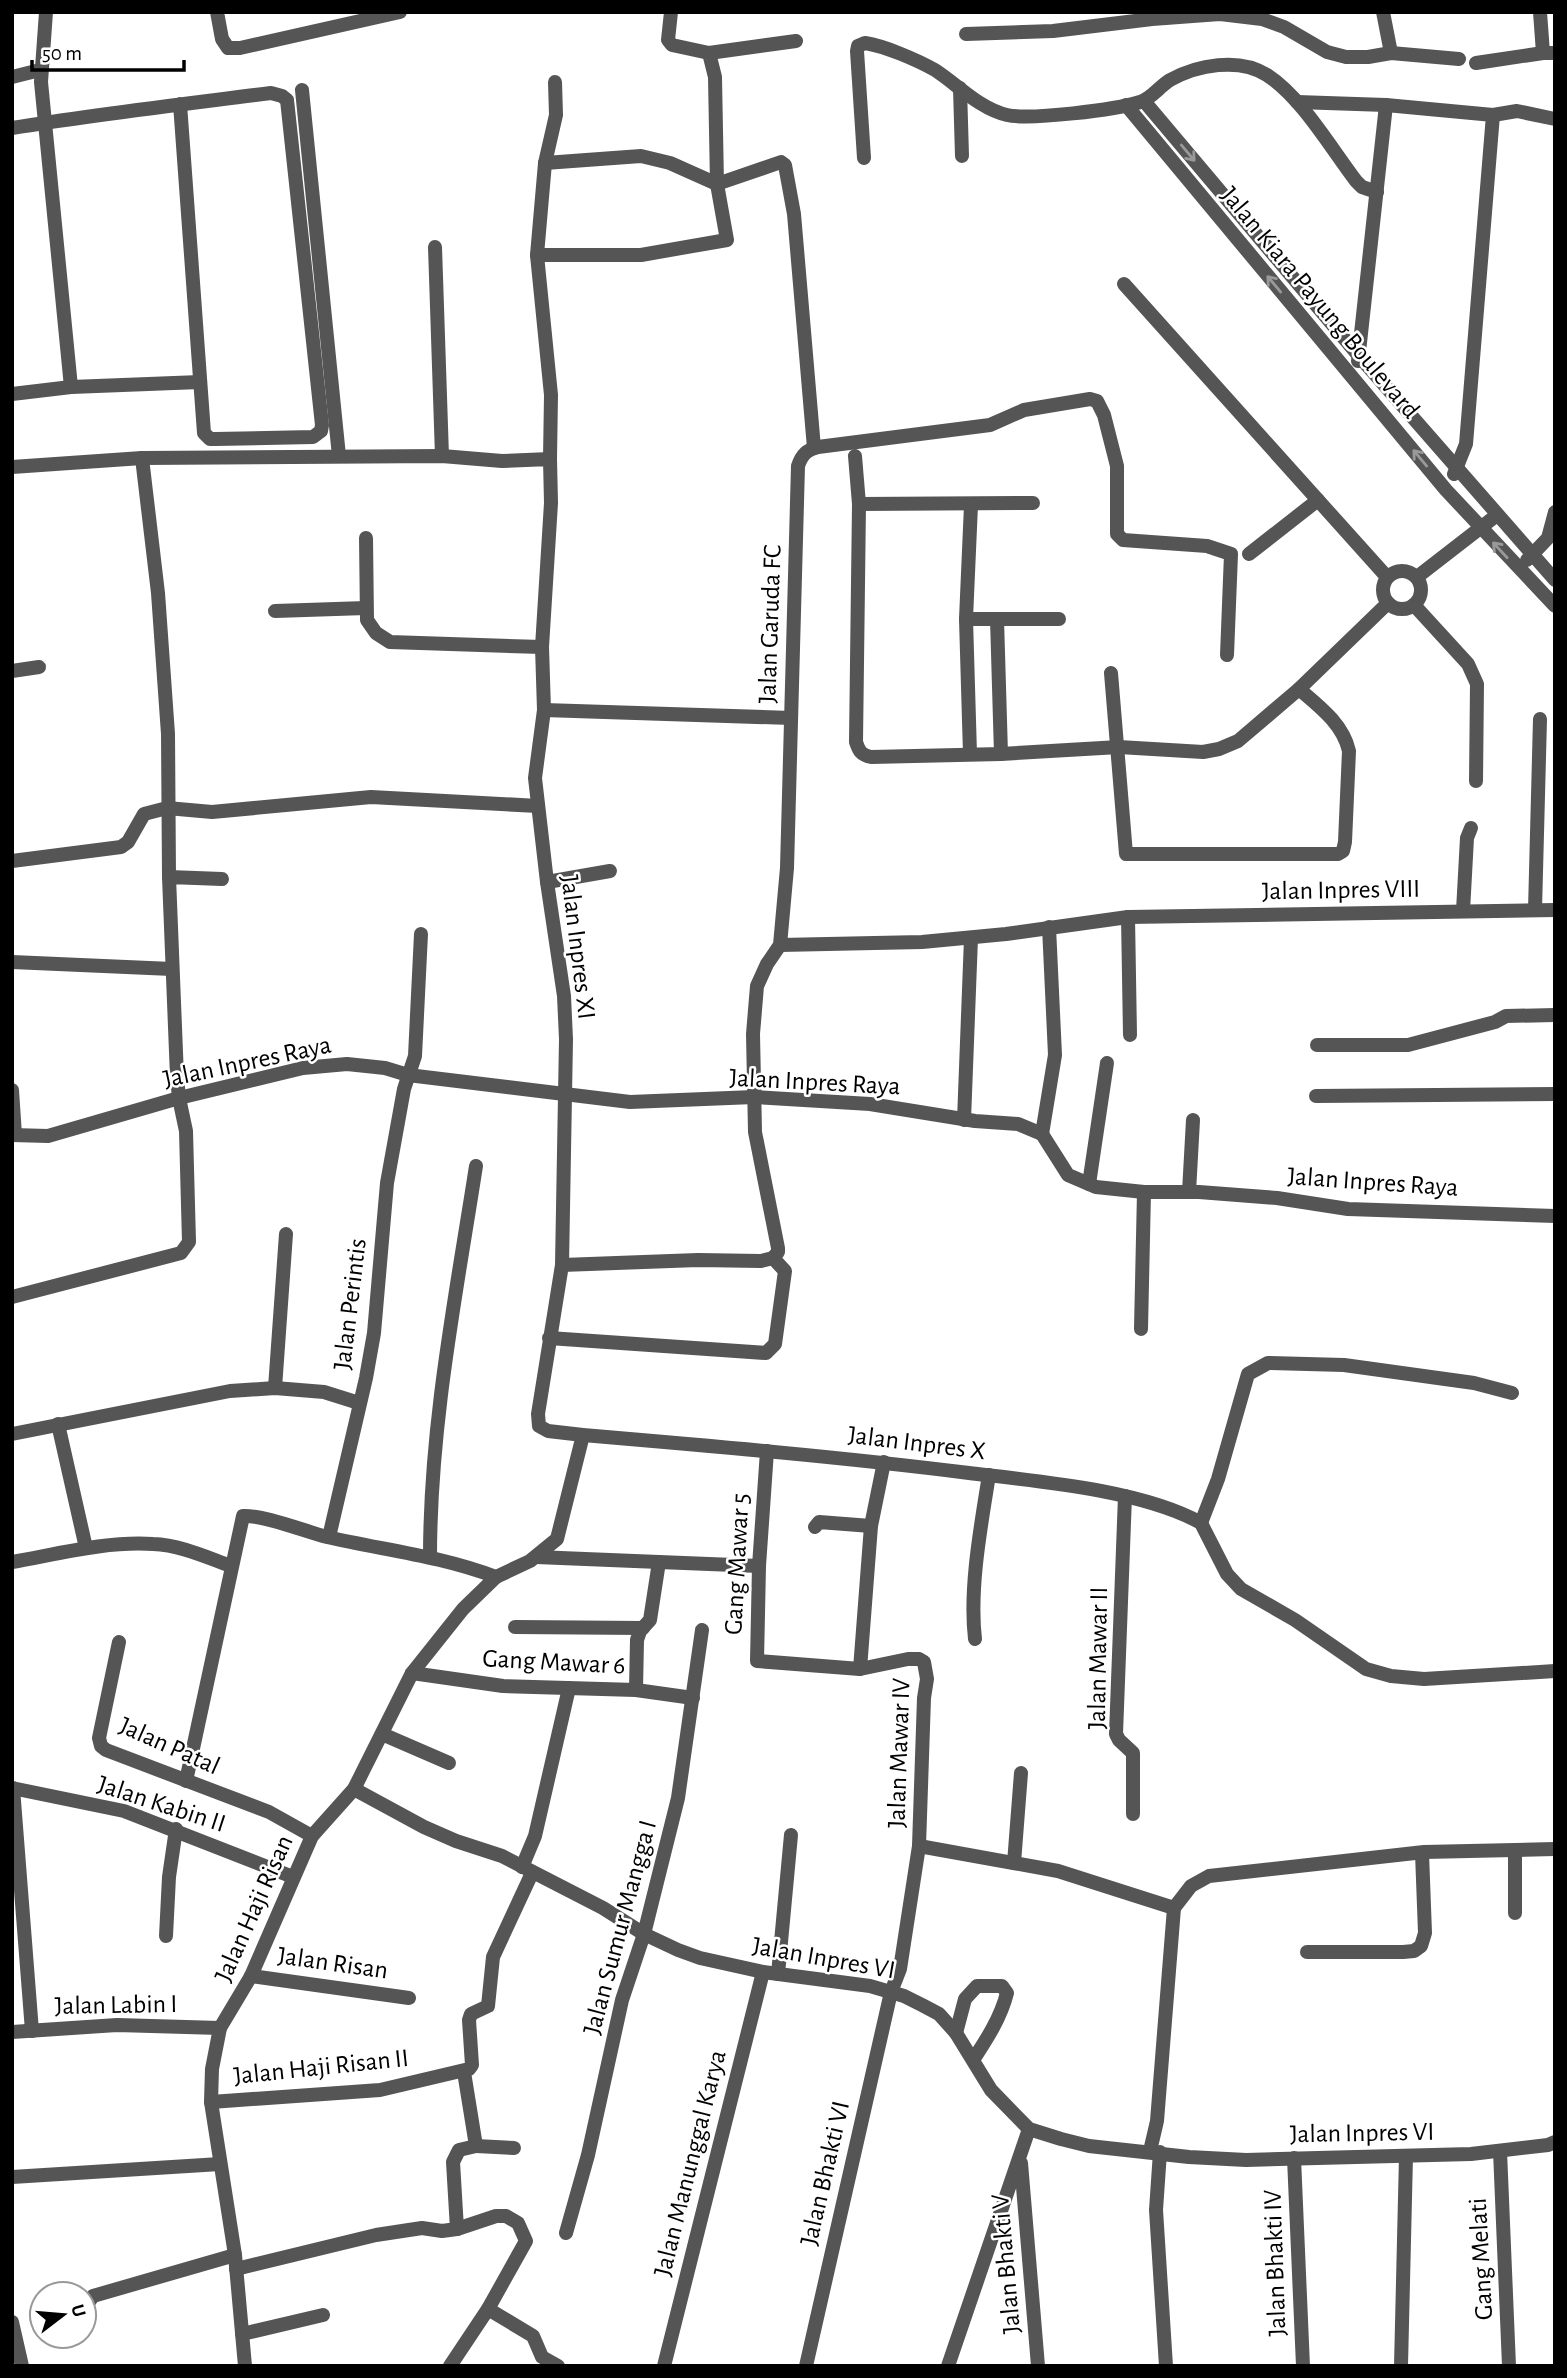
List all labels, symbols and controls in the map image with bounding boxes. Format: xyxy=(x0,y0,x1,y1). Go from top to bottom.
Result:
scale bar xyxy=(32,28,184,72)
text: 50 m xyxy=(42,43,82,64)
one-way arrow xyxy=(1180,144,1196,162)
street label: Jalan Kiara Payung Boulevard xyxy=(1216,182,1425,423)
one-way arrow xyxy=(1266,275,1282,293)
one-way arrow xyxy=(1412,450,1428,468)
one-way arrow xyxy=(1492,541,1508,559)
street label: Jalan Garuda FC xyxy=(754,544,786,704)
street label: Jalan Inpres XI xyxy=(556,873,600,1021)
street label: Jalan Inpres VIII xyxy=(1262,876,1420,904)
street label: Jalan Inpres Raya xyxy=(161,1031,334,1092)
street label: Jalan Inpres Raya xyxy=(729,1065,901,1099)
street label: Jalan Inpres Raya xyxy=(1287,1163,1459,1201)
street label: Jalan Perintis xyxy=(329,1237,371,1371)
street label: Jalan Inpres X xyxy=(847,1422,987,1464)
street label: Gang Mawar 5 xyxy=(720,1493,754,1636)
street label: Jalan Mawar II xyxy=(1084,1586,1112,1730)
street label: Gang Mawar 6 xyxy=(482,1645,626,1679)
street label: Jalan Mawar IV xyxy=(883,1677,915,1828)
street label: Jalan Patal xyxy=(115,1712,224,1780)
street label: Jalan Kabin II xyxy=(95,1771,229,1837)
street label: Jalan Sumur Mangga I xyxy=(579,1817,661,2037)
street label: Jalan Haji Risan xyxy=(210,1831,298,1986)
street label: Jalan Inpres VI xyxy=(750,1933,897,1983)
street label: Jalan Risan xyxy=(276,1942,390,1984)
street label: Jalan Labin I xyxy=(55,1991,178,2019)
street label: Jalan Haji Risan II xyxy=(232,2045,410,2089)
street label: Jalan Manunggal Karya xyxy=(649,2047,731,2279)
street label: Jalan Bhakti VI xyxy=(796,2099,854,2248)
street label: Jalan Inpres VI xyxy=(1290,2119,1434,2147)
street label: Jalan Bhakti IV xyxy=(1259,2189,1291,2337)
street label: Jalan Bhakti V xyxy=(987,2193,1025,2335)
street label: Gang Melati xyxy=(1465,2197,1497,2321)
north arrow xyxy=(28,2280,98,2350)
text: U xyxy=(67,2302,89,2319)

